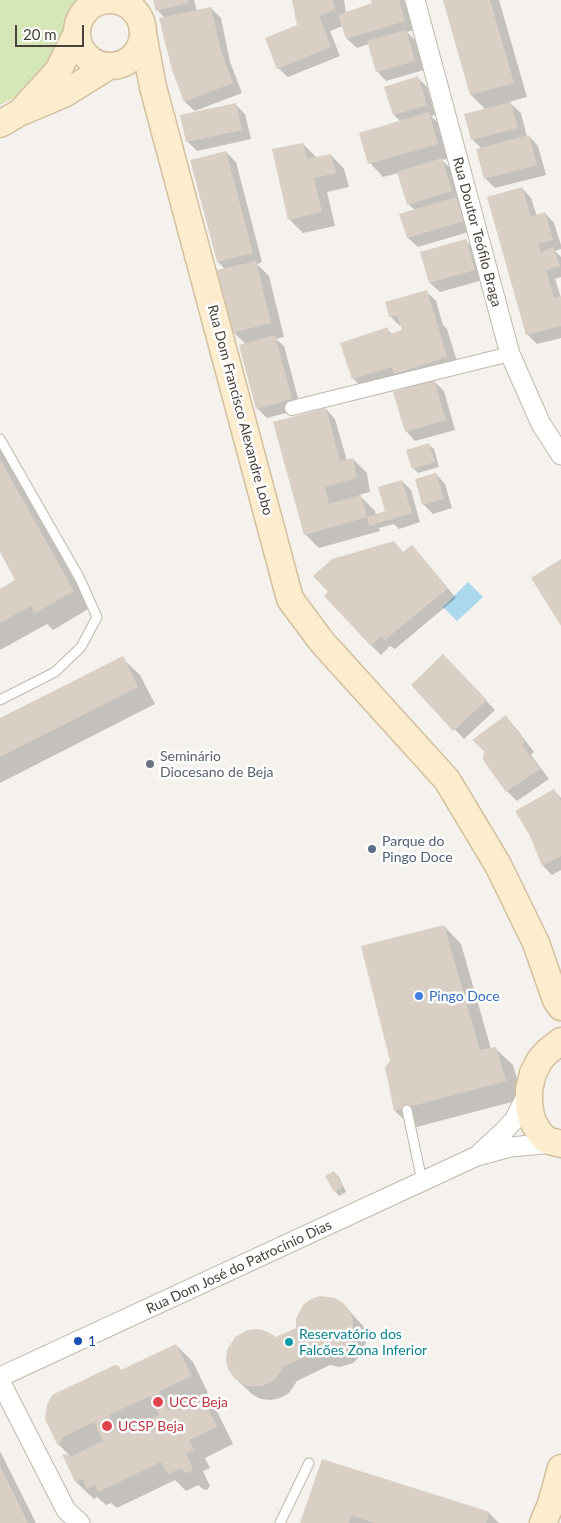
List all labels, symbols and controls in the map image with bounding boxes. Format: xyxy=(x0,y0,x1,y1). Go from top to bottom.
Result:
scale bar xyxy=(18,15,86,47)
text: 20 m xyxy=(23,25,57,43)
street label: Rua Doutor Teófilo Braga xyxy=(449,155,505,309)
street label: Rua Dom Francisco Alexandre Lobo xyxy=(204,303,276,517)
place label: Seminário Diocesano de Beja xyxy=(160,748,274,780)
marker: Seminário Diocesano de Beja xyxy=(144,758,156,770)
place label: Parque do Pingo Doce xyxy=(382,833,453,866)
marker: Parque do Pingo Doce xyxy=(366,843,378,855)
place label: Pingo Doce xyxy=(429,988,500,1004)
marker: Pingo Doce xyxy=(413,990,425,1002)
street label: Rua Dom José do Patrocínio Dias xyxy=(144,1217,334,1317)
place label: Reservatório dos Falcões Zona Inferior xyxy=(299,1326,427,1358)
place label: 1 xyxy=(88,1333,96,1349)
marker: 1 xyxy=(72,1335,84,1347)
marker: Reservatório dos Falcões Zona Inferior xyxy=(283,1336,295,1348)
place label: UCC Beja xyxy=(169,1394,228,1410)
marker: UCC Beja xyxy=(151,1395,165,1409)
place label: UCSP Beja xyxy=(118,1418,184,1434)
marker: UCSP Beja xyxy=(100,1419,114,1433)

